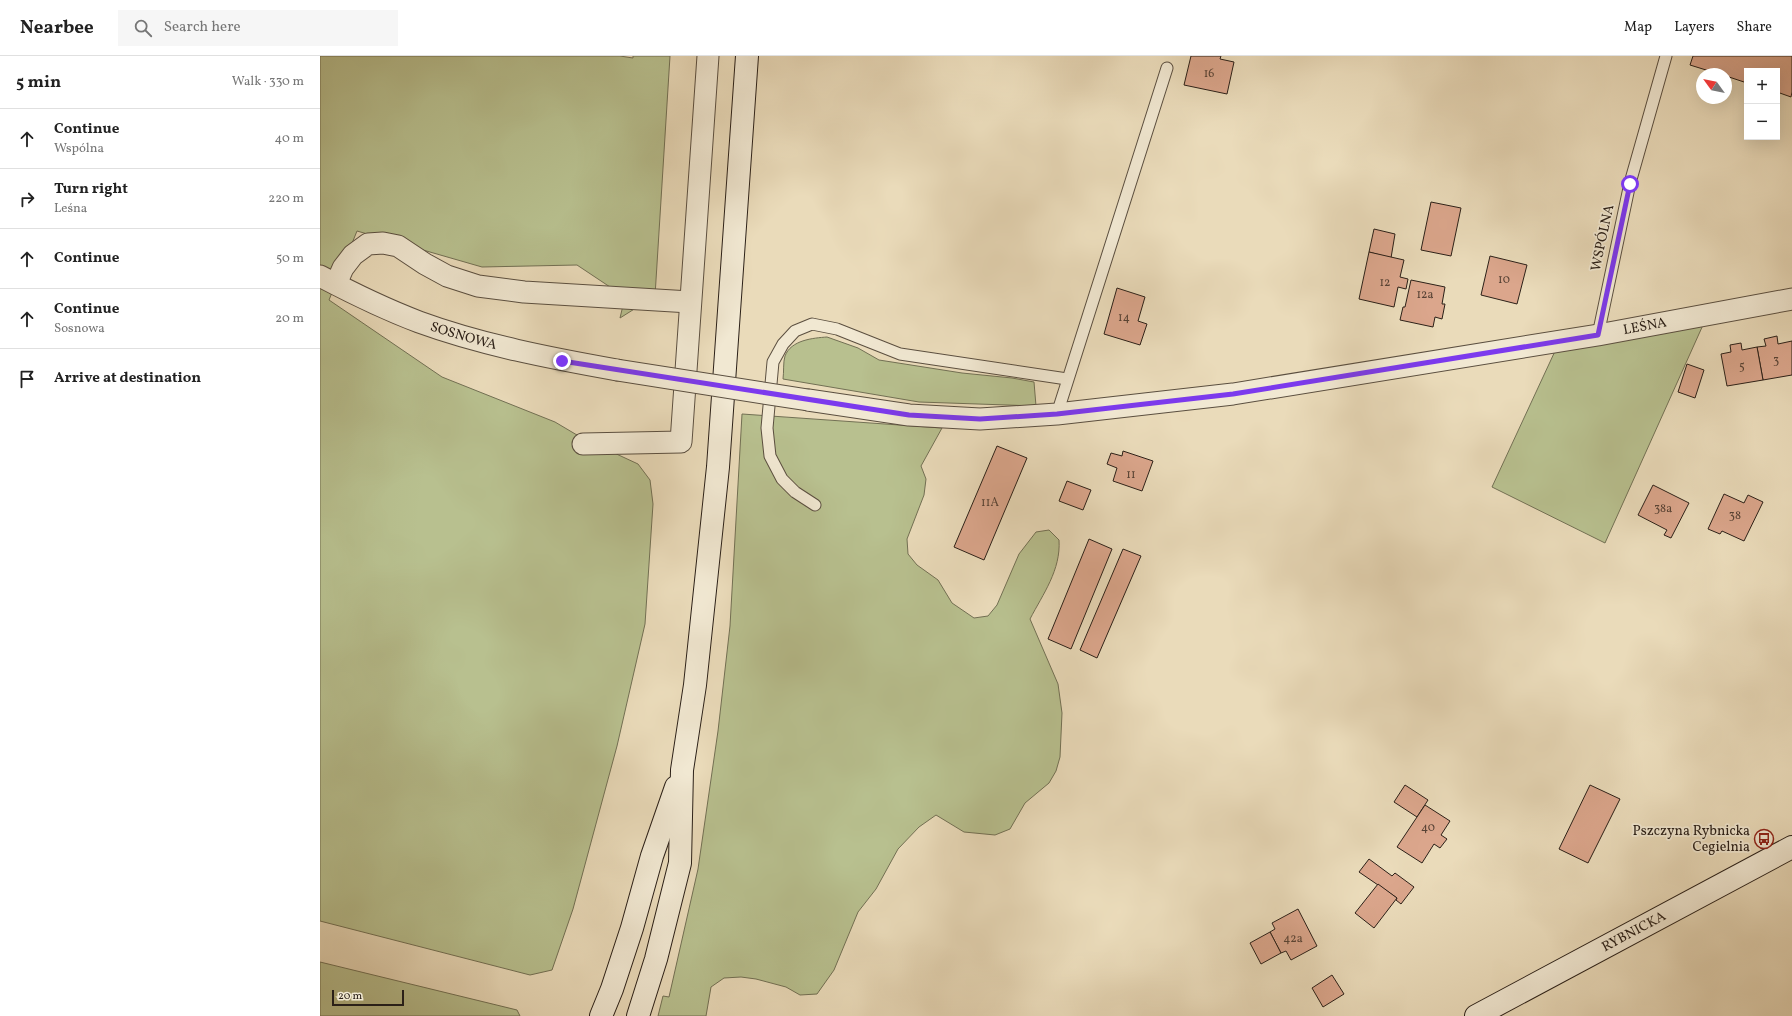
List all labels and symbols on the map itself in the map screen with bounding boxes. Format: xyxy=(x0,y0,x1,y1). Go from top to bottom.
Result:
house number: 16 xyxy=(1204,66,1214,82)
north arrow xyxy=(1696,68,1732,104)
route start xyxy=(1621,175,1639,193)
street label: WSPÓLNA xyxy=(1586,203,1619,273)
house number: 10 xyxy=(1498,272,1510,288)
house number: 12 xyxy=(1379,275,1391,291)
house number: 12a xyxy=(1416,287,1434,303)
house number: 14 xyxy=(1118,310,1130,326)
street label: LEŚNA xyxy=(1622,313,1668,340)
street label: SOSNOWA xyxy=(428,317,499,355)
route end xyxy=(553,352,571,370)
house number: 3 xyxy=(1773,353,1779,369)
house number: 5 xyxy=(1739,359,1745,375)
house number: 11 xyxy=(1126,467,1136,483)
house number: 11A xyxy=(981,495,999,511)
house number: 38a xyxy=(1654,501,1672,517)
house number: 38 xyxy=(1729,508,1741,524)
house number: 40 xyxy=(1421,820,1435,836)
place label: Pszczyna Rybnicka Cegielnia xyxy=(1633,822,1750,857)
bus stop icon: Pszczyna Rybnicka Cegielnia xyxy=(1753,828,1775,850)
street label: RYBNICKA xyxy=(1598,907,1669,957)
house number: 42a xyxy=(1283,931,1303,947)
scale bar xyxy=(332,988,404,1007)

